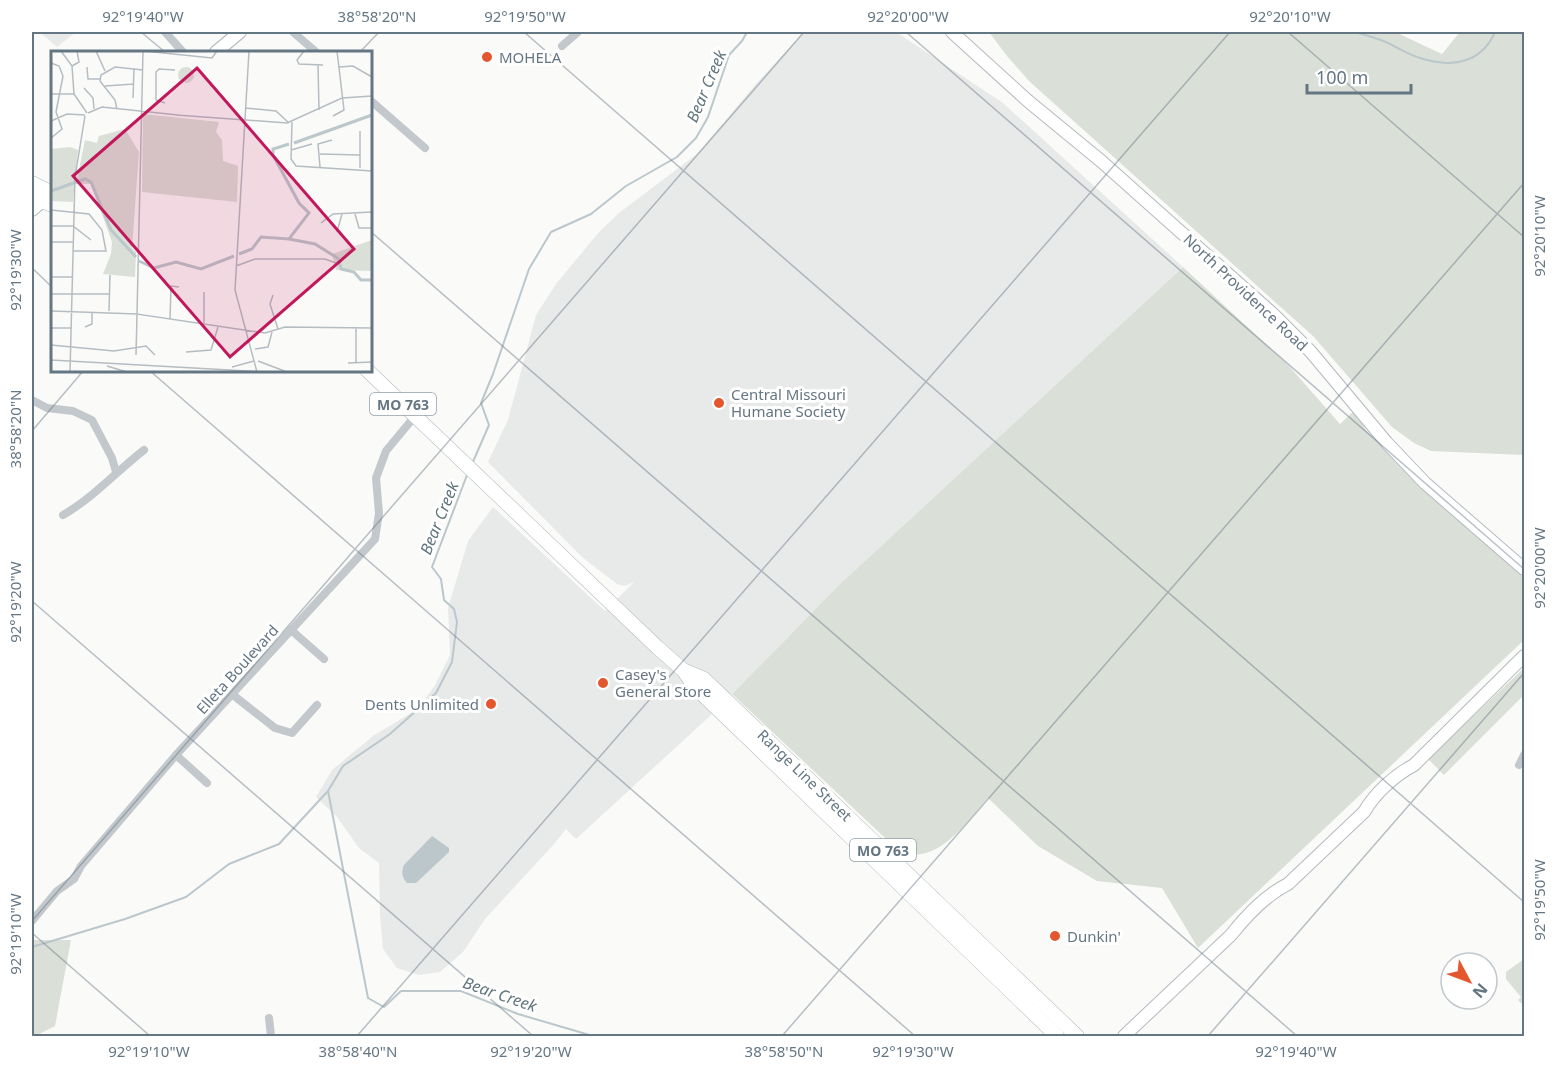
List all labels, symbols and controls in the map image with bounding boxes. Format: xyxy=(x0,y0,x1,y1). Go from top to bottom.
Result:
text: 92°19'40"W xyxy=(102,6,184,26)
text: 38°58'20"N xyxy=(338,6,416,26)
text: 92°19'50"W xyxy=(484,6,566,26)
text: 92°20'00"W xyxy=(867,6,949,26)
text: 92°20'10"W xyxy=(1249,6,1331,26)
water label: Bear Creek xyxy=(681,45,731,126)
place label: MOHELA xyxy=(499,47,562,67)
marker: MOHELA xyxy=(480,50,494,64)
inset map xyxy=(51,51,372,372)
scale bar xyxy=(1307,57,1410,95)
text: 100 m xyxy=(1316,65,1368,89)
text: 92°20'10"W xyxy=(1529,195,1549,277)
text: 92°19'30"W xyxy=(5,229,25,311)
street label: North Providence Road xyxy=(1180,229,1312,355)
place label: Central Missouri Humane Society xyxy=(731,384,846,421)
text: 38°58'20"N xyxy=(5,390,25,468)
road number: MO 763 xyxy=(370,393,436,415)
marker: Central Missouri Humane Society xyxy=(712,396,726,410)
water label: Bear Creek xyxy=(414,477,464,558)
text: 92°20'00"W xyxy=(1529,527,1549,609)
text: 92°19'20"W xyxy=(5,561,25,643)
street label: Elleta Boulevard xyxy=(192,620,282,718)
place label: Casey's General Store xyxy=(615,664,711,701)
marker: Casey's General Store xyxy=(596,676,610,690)
place label: Dents Unlimited xyxy=(365,694,479,714)
marker: Dents Unlimited xyxy=(484,697,498,711)
street label: Range Line Street xyxy=(754,725,857,826)
road number: MO 763 xyxy=(850,839,916,861)
text: 92°19'50"W xyxy=(1529,859,1549,941)
text: 92°19'10"W xyxy=(5,893,25,975)
place label: Dunkin' xyxy=(1067,926,1121,946)
marker: Dunkin' xyxy=(1048,929,1062,943)
north arrow xyxy=(1439,951,1499,1011)
water label: Bear Creek xyxy=(460,971,541,1017)
text: N xyxy=(1468,979,1493,1003)
text: 92°19'10"W xyxy=(108,1041,190,1061)
text: 38°58'40"N xyxy=(319,1041,397,1061)
text: 92°19'20"W xyxy=(490,1041,572,1061)
text: 38°58'50"N xyxy=(745,1041,823,1061)
text: 92°19'30"W xyxy=(872,1041,954,1061)
text: 92°19'40"W xyxy=(1255,1041,1337,1061)

